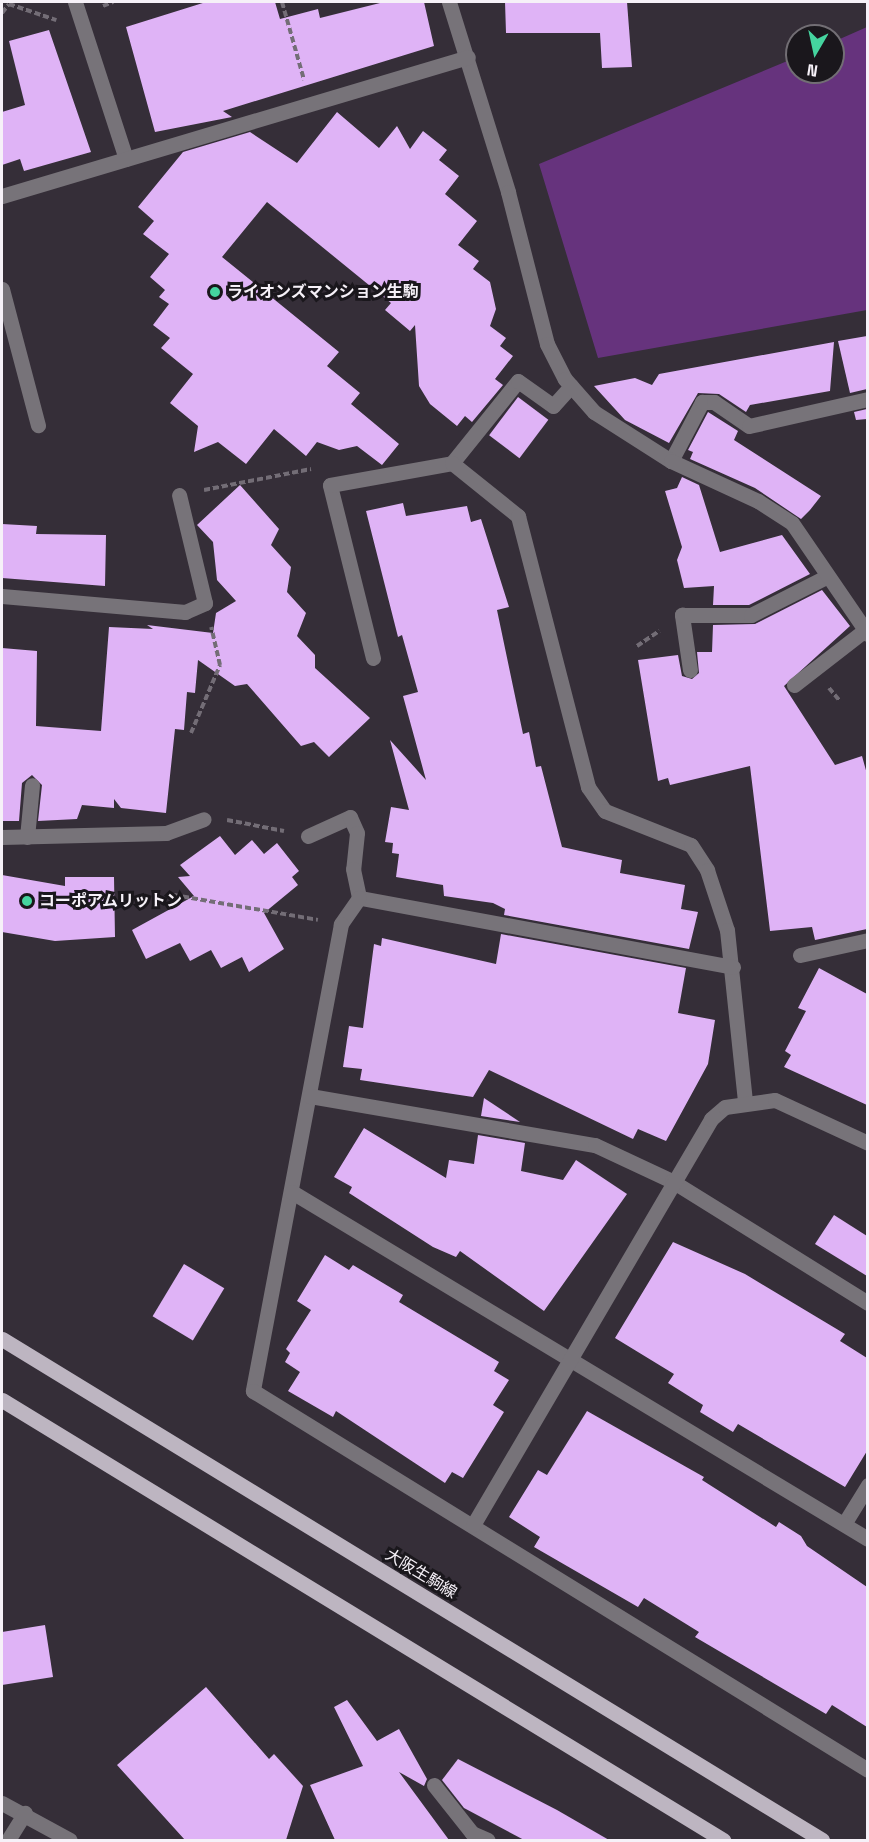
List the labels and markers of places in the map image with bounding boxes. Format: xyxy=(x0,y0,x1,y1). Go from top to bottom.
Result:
place label: ライオンズマンション生駒 xyxy=(227,282,419,302)
marker: ライオンズマンション生駒 xyxy=(208,285,222,299)
place label: コーポアムリットン xyxy=(39,891,183,911)
marker: コーポアムリットン xyxy=(20,894,34,908)

